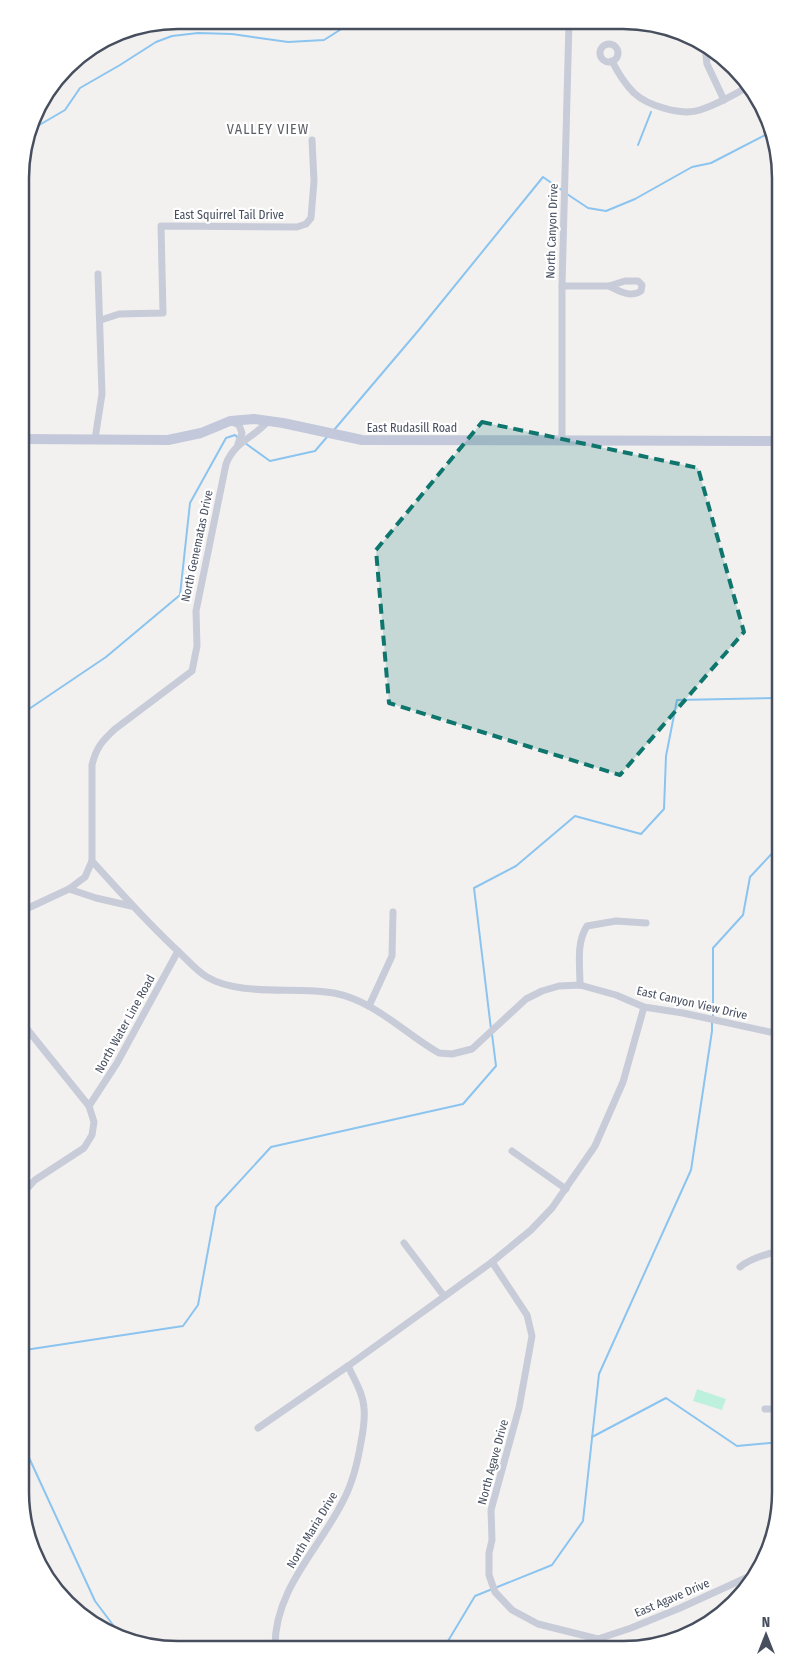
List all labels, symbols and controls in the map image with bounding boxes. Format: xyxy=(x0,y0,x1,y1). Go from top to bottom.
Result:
district label: VALLEY VIEW xyxy=(227,121,309,138)
street label: North Canyon Drive xyxy=(543,183,561,279)
street label: East Squirrel Tail Drive xyxy=(174,208,284,222)
street label: East Rudasill Road xyxy=(367,421,457,435)
street label: North Genematas Drive xyxy=(178,489,216,603)
street label: North Water Line Road xyxy=(92,972,158,1076)
street label: East Canyon View Drive xyxy=(635,983,749,1023)
street label: North Agave Drive xyxy=(475,1418,511,1506)
street label: North Maria Drive xyxy=(284,1489,340,1571)
street label: East Agave Drive xyxy=(632,1576,712,1620)
north arrow xyxy=(741,1610,791,1660)
text: N xyxy=(762,1614,770,1631)

